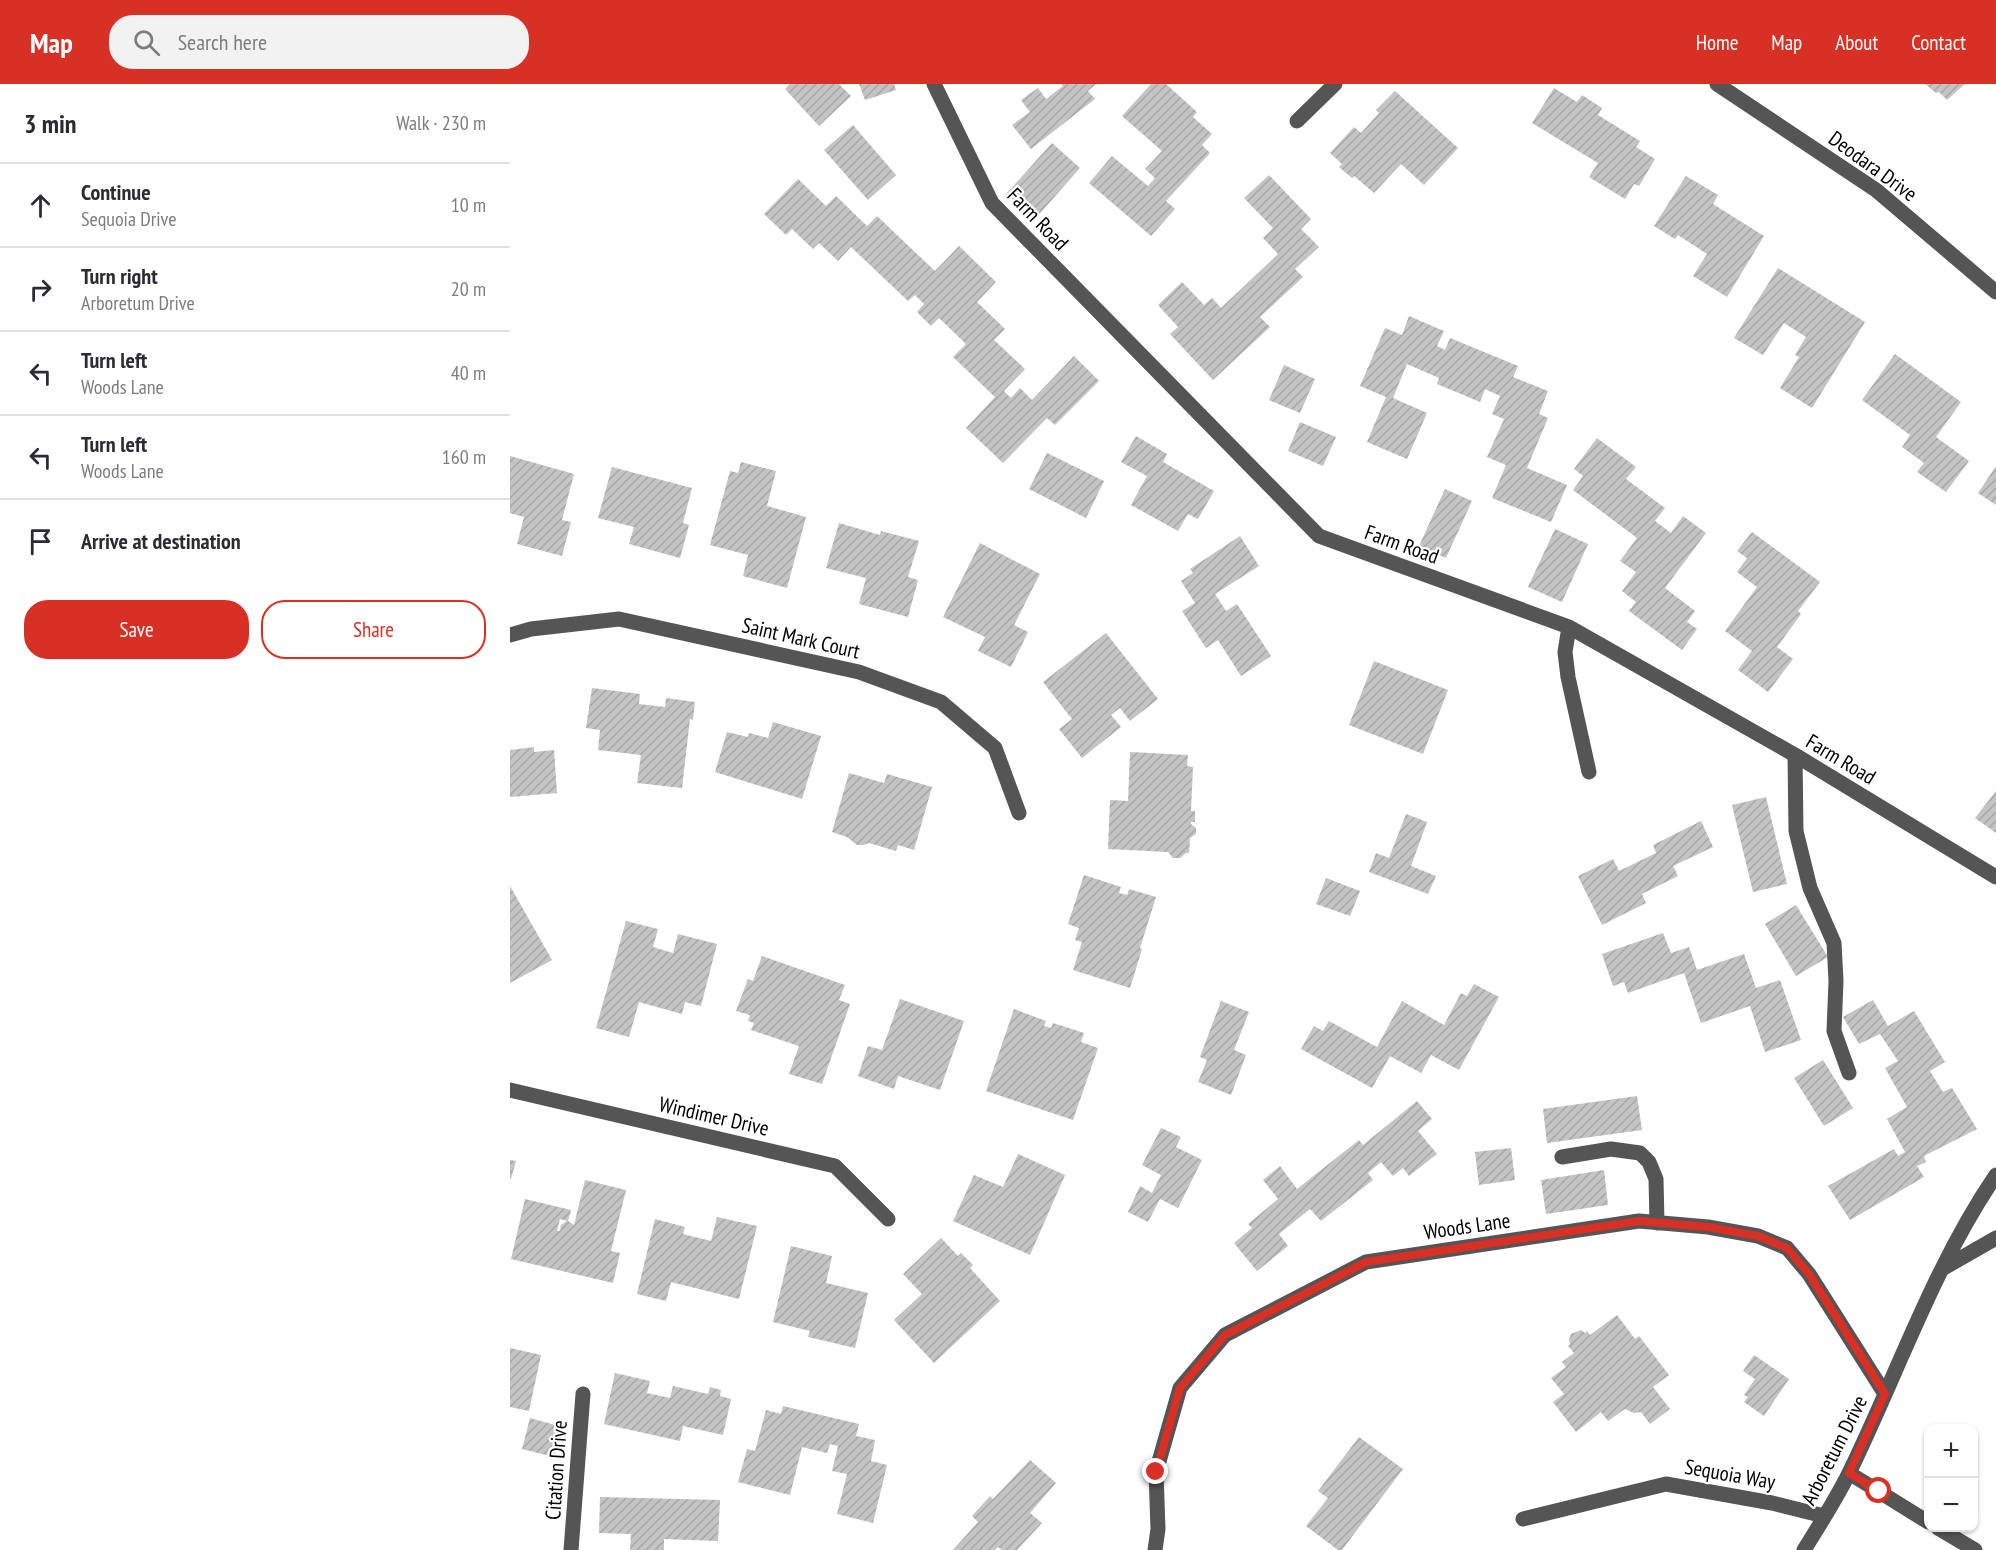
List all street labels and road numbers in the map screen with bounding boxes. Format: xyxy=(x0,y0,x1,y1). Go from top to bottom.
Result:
street label: Deodara Drive xyxy=(1823,125,1923,207)
street label: Farm Road xyxy=(1002,182,1074,256)
street label: Farm Road xyxy=(1361,518,1443,570)
street label: Saint Mark Court xyxy=(739,611,863,665)
street label: Farm Road xyxy=(1801,728,1881,790)
street label: Windimer Drive xyxy=(656,1090,772,1142)
street label: Woods Lane xyxy=(1422,1207,1512,1245)
street label: Arboretum Drive xyxy=(1795,1391,1873,1509)
street label: Citation Drive xyxy=(539,1419,573,1521)
street label: Sequoia Way xyxy=(1683,1453,1778,1495)

